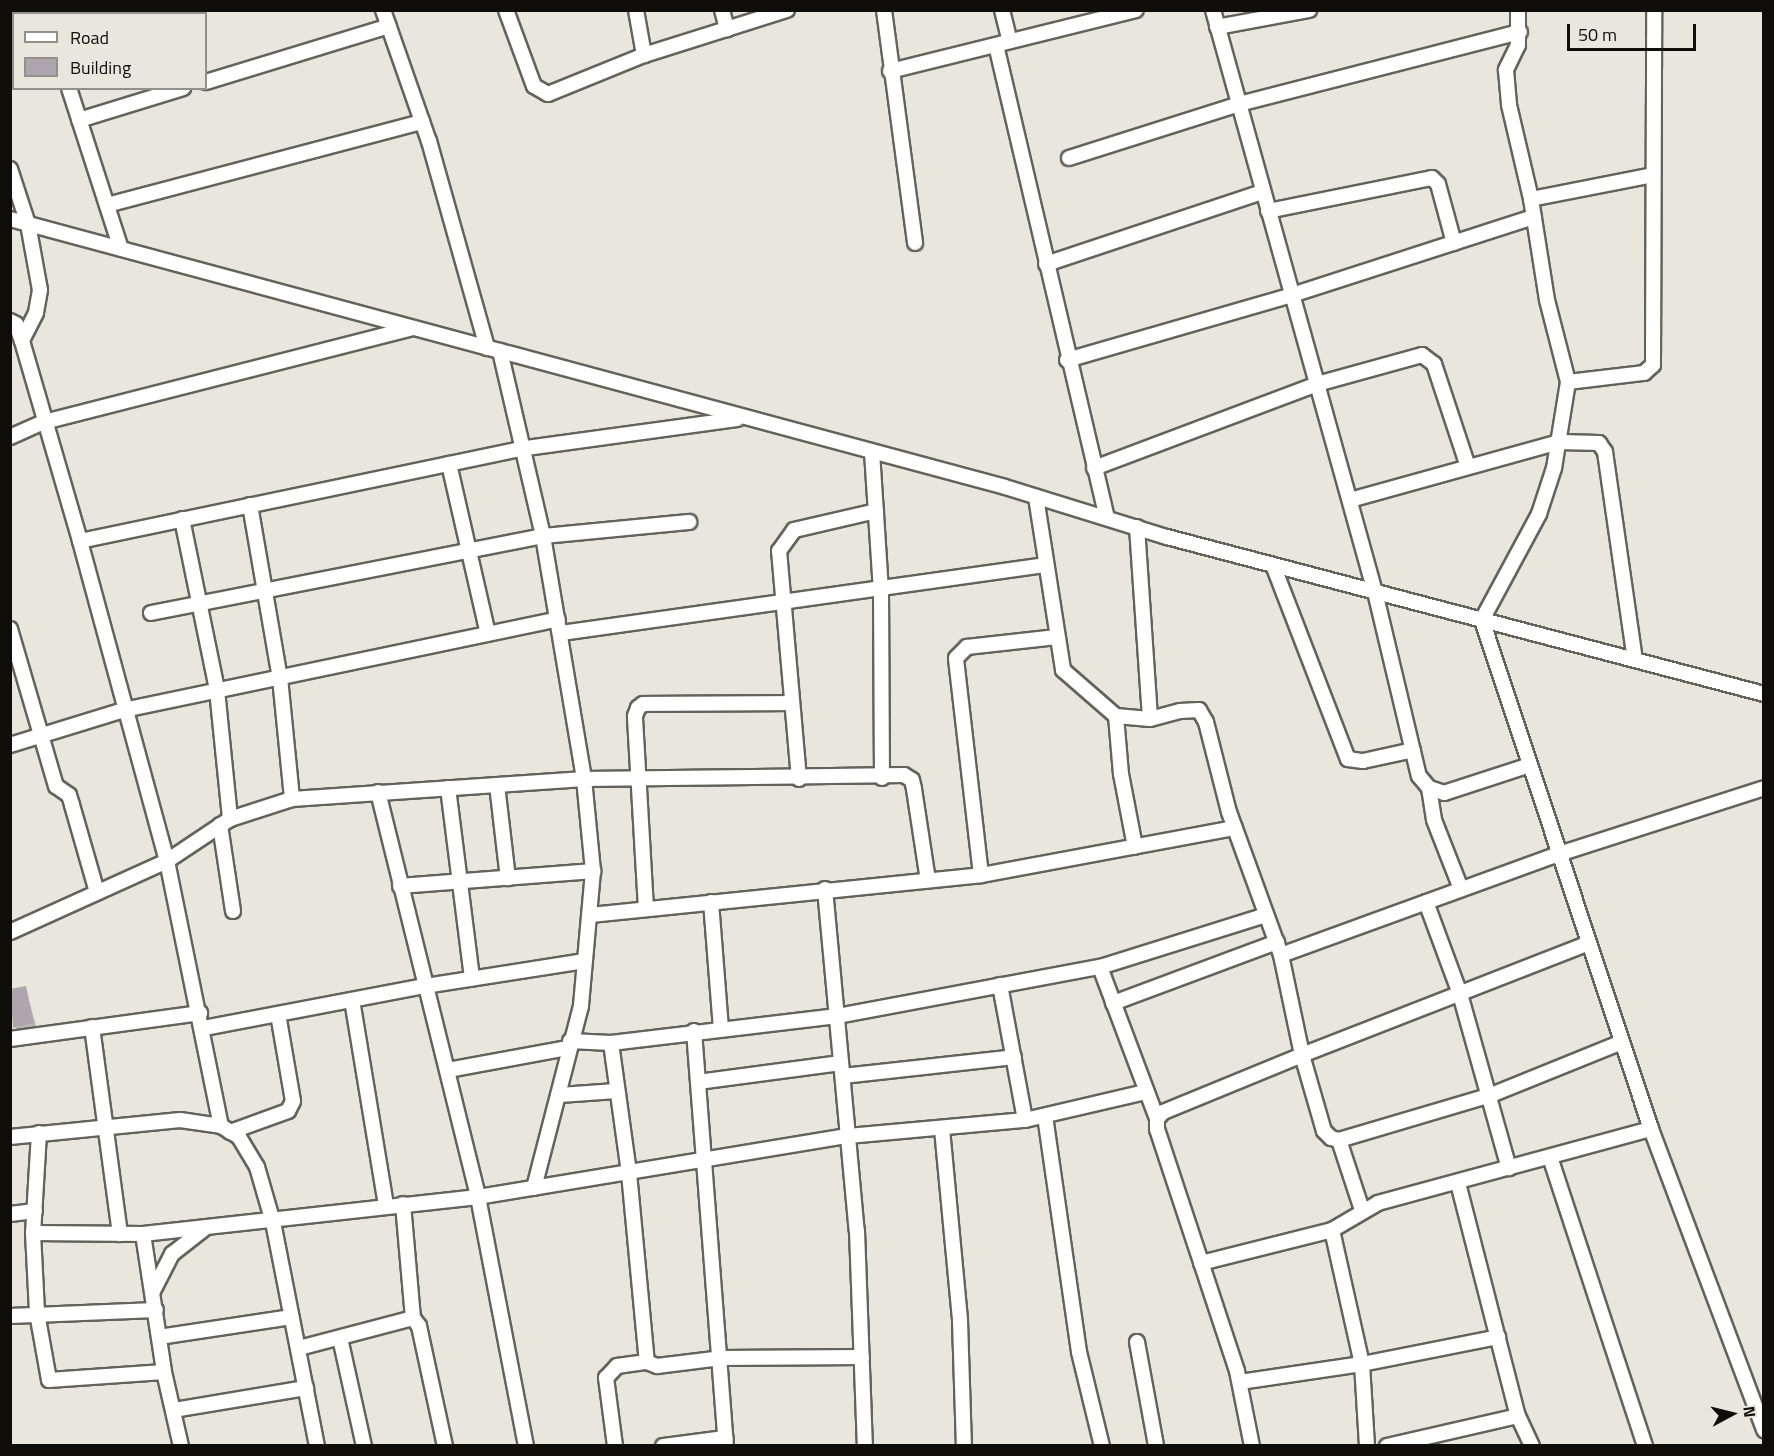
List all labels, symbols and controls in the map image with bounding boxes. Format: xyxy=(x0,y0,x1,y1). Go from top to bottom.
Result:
legend xyxy=(12,12,207,90)
scale bar xyxy=(1570,12,1699,50)
text: 50 m xyxy=(1578,21,1617,48)
text: Road xyxy=(70,24,109,51)
text: Building xyxy=(70,54,131,81)
north arrow xyxy=(1702,1384,1762,1444)
text: N xyxy=(1737,1405,1762,1419)

